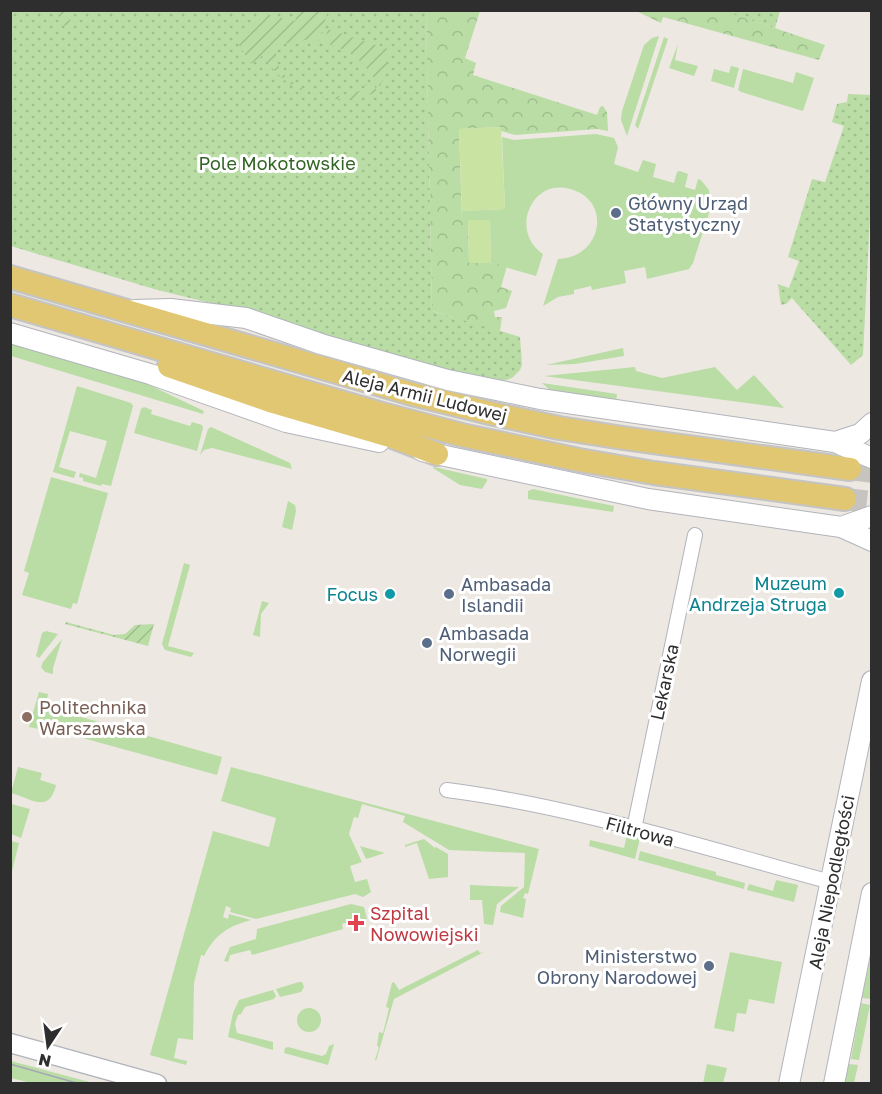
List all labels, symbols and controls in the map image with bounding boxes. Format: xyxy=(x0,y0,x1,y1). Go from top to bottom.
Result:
park label: Pole Mokotowskie xyxy=(198,152,356,174)
place label: Główny Urząd Statystyczny xyxy=(628,192,748,235)
marker: Główny Urząd Statystyczny xyxy=(609,206,623,220)
street label: Aleja Armii Ludowej xyxy=(341,364,509,426)
place label: Muzeum Andrzeja Struga xyxy=(689,572,827,615)
place label: Ambasada Islandii xyxy=(461,573,551,616)
place label: Focus xyxy=(326,583,378,605)
marker: Muzeum Andrzeja Struga xyxy=(832,586,846,600)
marker: Focus xyxy=(383,587,397,601)
marker: Ambasada Islandii xyxy=(442,587,456,601)
place label: Ambasada Norwegii xyxy=(439,622,529,665)
marker: Ambasada Norwegii xyxy=(420,636,434,650)
street label: Lekarska xyxy=(645,642,683,722)
place label: Politechnika Warszawska xyxy=(39,696,147,739)
marker: Politechnika Warszawska xyxy=(20,710,34,724)
street label: Aleja Niepodległości xyxy=(803,793,859,971)
street label: Filtrowa xyxy=(603,811,677,851)
place label: Szpital Nowowiejski xyxy=(370,902,479,945)
marker: Szpital Nowowiejski xyxy=(347,914,365,932)
place label: Ministerstwo Obrony Narodowej xyxy=(537,945,697,988)
marker: Ministerstwo Obrony Narodowej xyxy=(702,959,716,973)
north arrow xyxy=(18,1016,78,1076)
text: N xyxy=(36,1050,53,1072)

